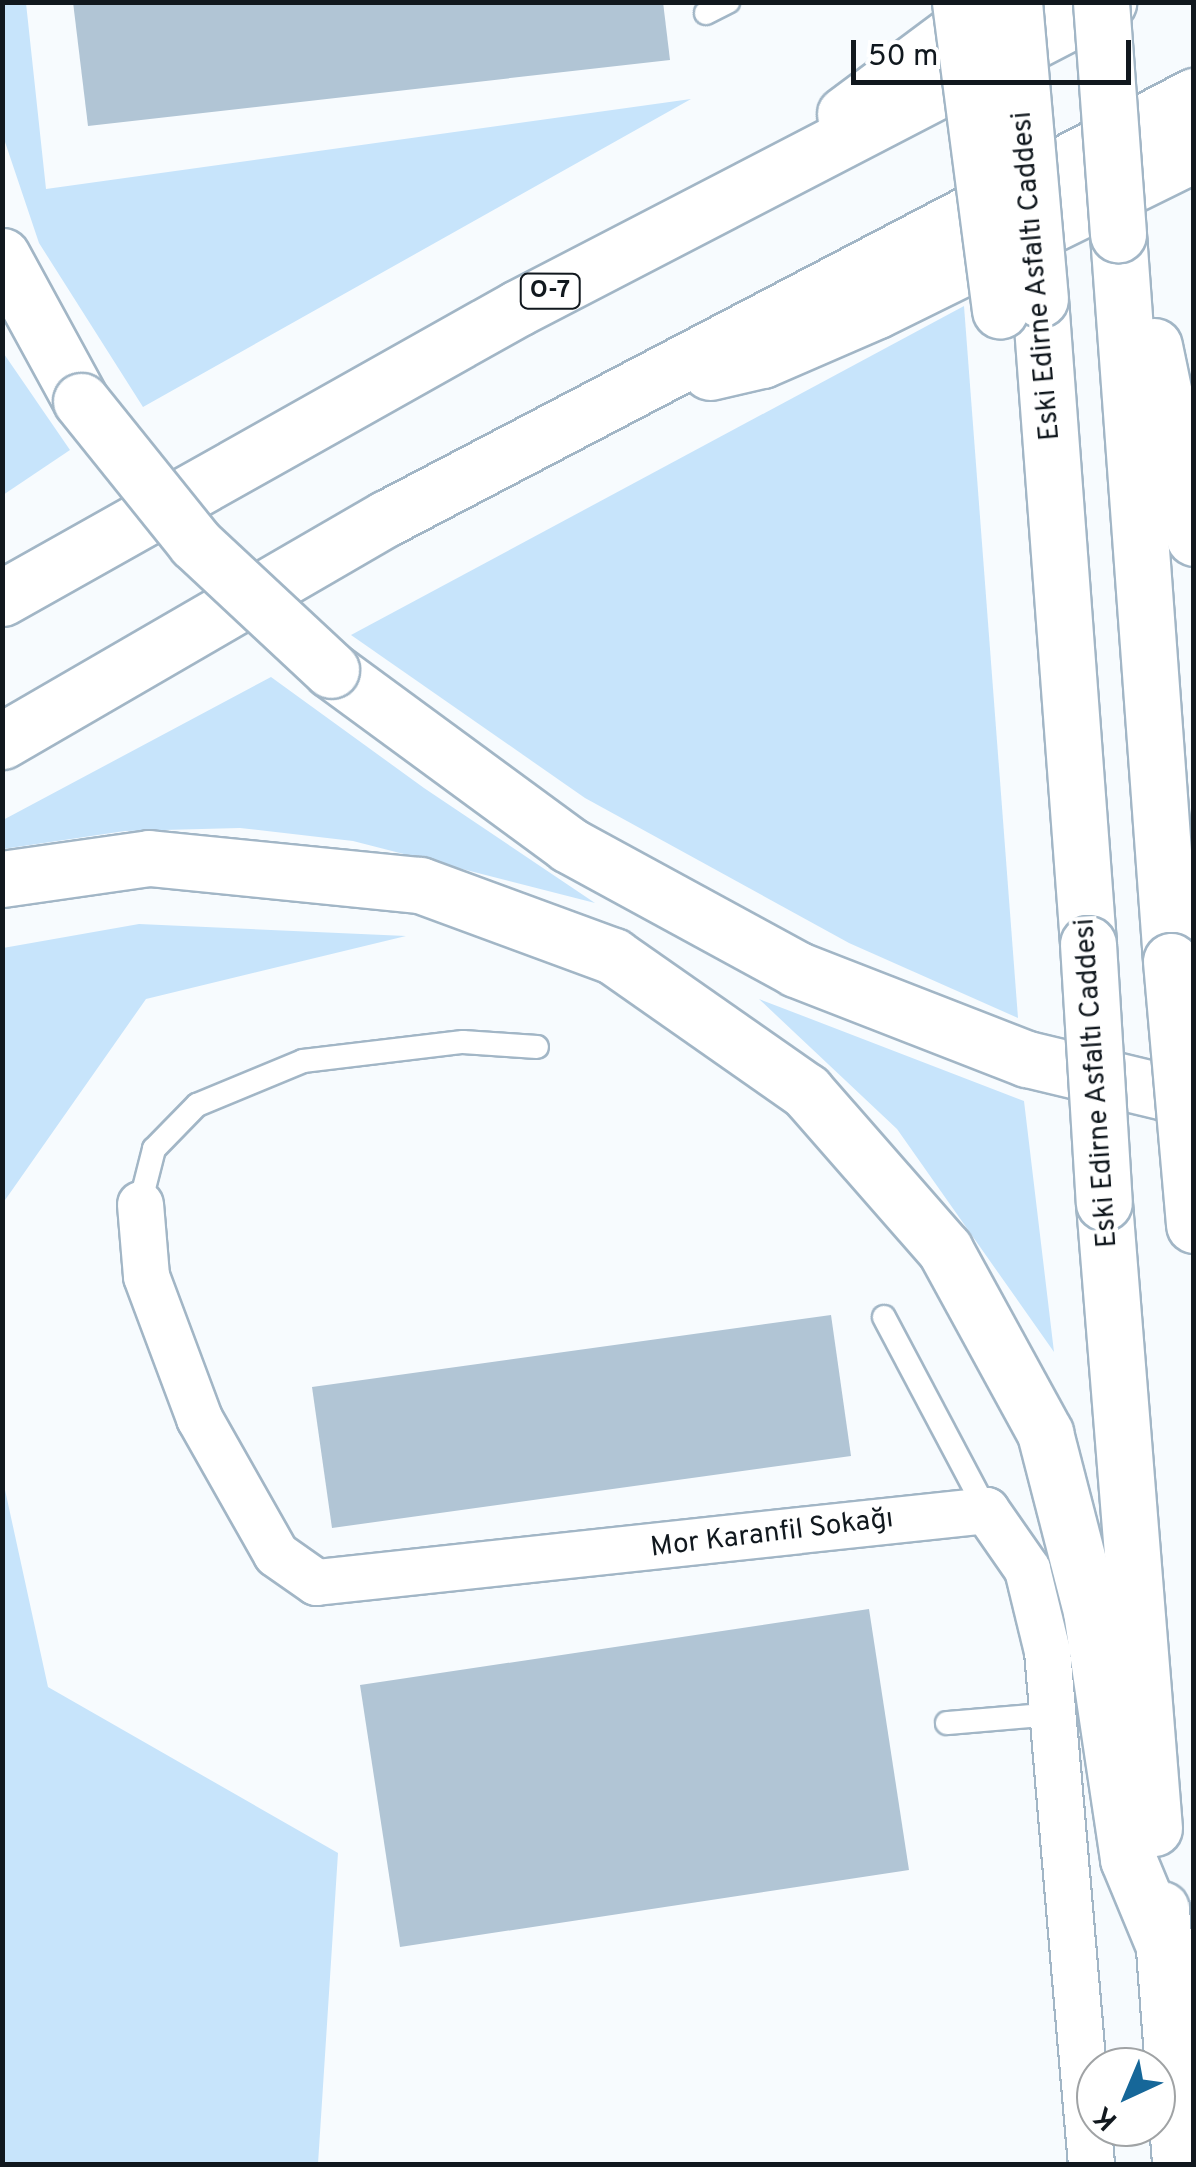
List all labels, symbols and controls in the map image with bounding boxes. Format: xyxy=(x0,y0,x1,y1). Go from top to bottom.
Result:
scale bar xyxy=(856,20,1136,82)
text: 50 m xyxy=(868,39,938,76)
street label: Eski Edirne Asfaltı Caddesi xyxy=(1006,110,1068,442)
road number: O-7 xyxy=(518,271,582,311)
street label: Eski Edirne Asfaltı Caddesi xyxy=(1069,917,1125,1249)
street label: Mor Karanfil Sokağı xyxy=(649,1502,895,1566)
north arrow xyxy=(1076,2047,1176,2147)
text: K xyxy=(1087,2097,1126,2137)

